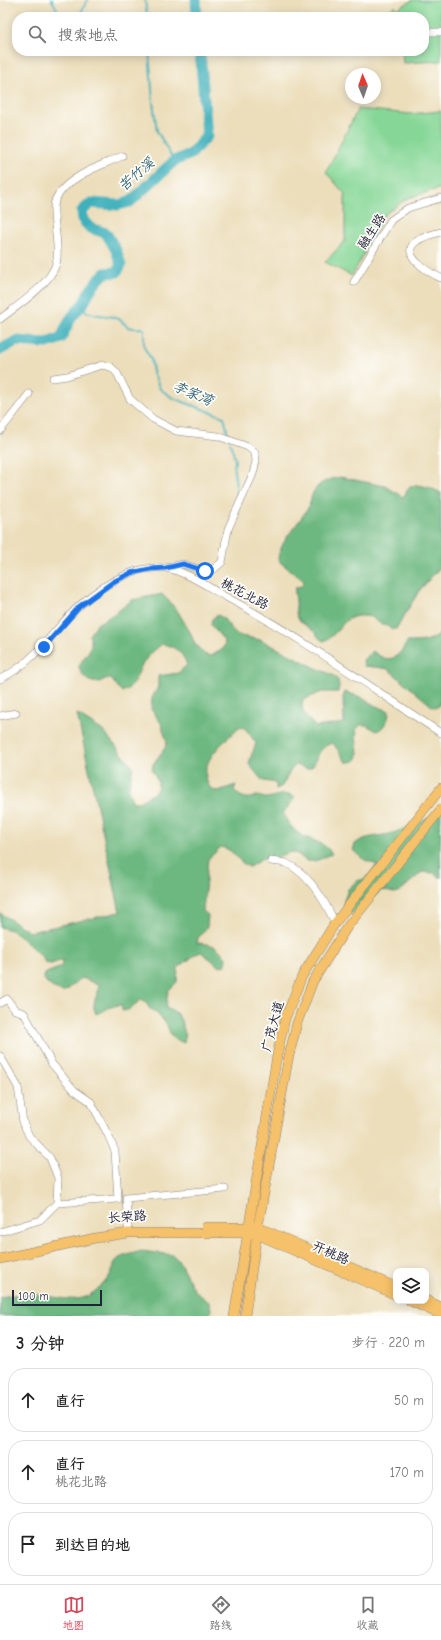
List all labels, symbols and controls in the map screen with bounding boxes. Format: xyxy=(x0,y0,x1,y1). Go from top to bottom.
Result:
search box xyxy=(12,12,429,56)
icon: search xyxy=(26,23,48,45)
text: 搜索地点 xyxy=(58,26,118,44)
north arrow xyxy=(345,68,381,104)
water label: 苦竹溪 xyxy=(115,154,159,195)
street label: 融生路 xyxy=(355,211,388,252)
water label: 李家湾 xyxy=(170,377,217,410)
route start xyxy=(196,562,214,580)
street label: 桃花北路 xyxy=(218,575,271,612)
route end xyxy=(35,638,53,656)
street label: 广茂大道 xyxy=(259,999,286,1053)
street label: 长荣路 xyxy=(107,1208,147,1225)
street label: 开桃路 xyxy=(310,1238,352,1267)
map controls xyxy=(393,1268,429,1304)
button: layers xyxy=(393,1268,429,1304)
scale bar xyxy=(12,1288,102,1307)
text: 100 m xyxy=(18,1290,49,1303)
text: 3 分钟 xyxy=(16,1334,64,1353)
text: 步行 · 220 m xyxy=(351,1335,425,1350)
icon: ahead xyxy=(17,1389,39,1411)
text: 直行 xyxy=(55,1392,85,1410)
text: 50 m xyxy=(394,1393,424,1408)
text: 直行 xyxy=(55,1455,85,1473)
icon: ahead xyxy=(17,1461,39,1483)
text: 170 m xyxy=(390,1465,424,1480)
text: 桃花北路 xyxy=(55,1474,107,1489)
icon: arrive xyxy=(17,1533,39,1555)
text: 到达目的地 xyxy=(55,1536,130,1554)
tab: 地图 xyxy=(63,1594,85,1632)
tab: 路线 xyxy=(210,1594,232,1632)
tab: 收藏 xyxy=(357,1594,379,1632)

